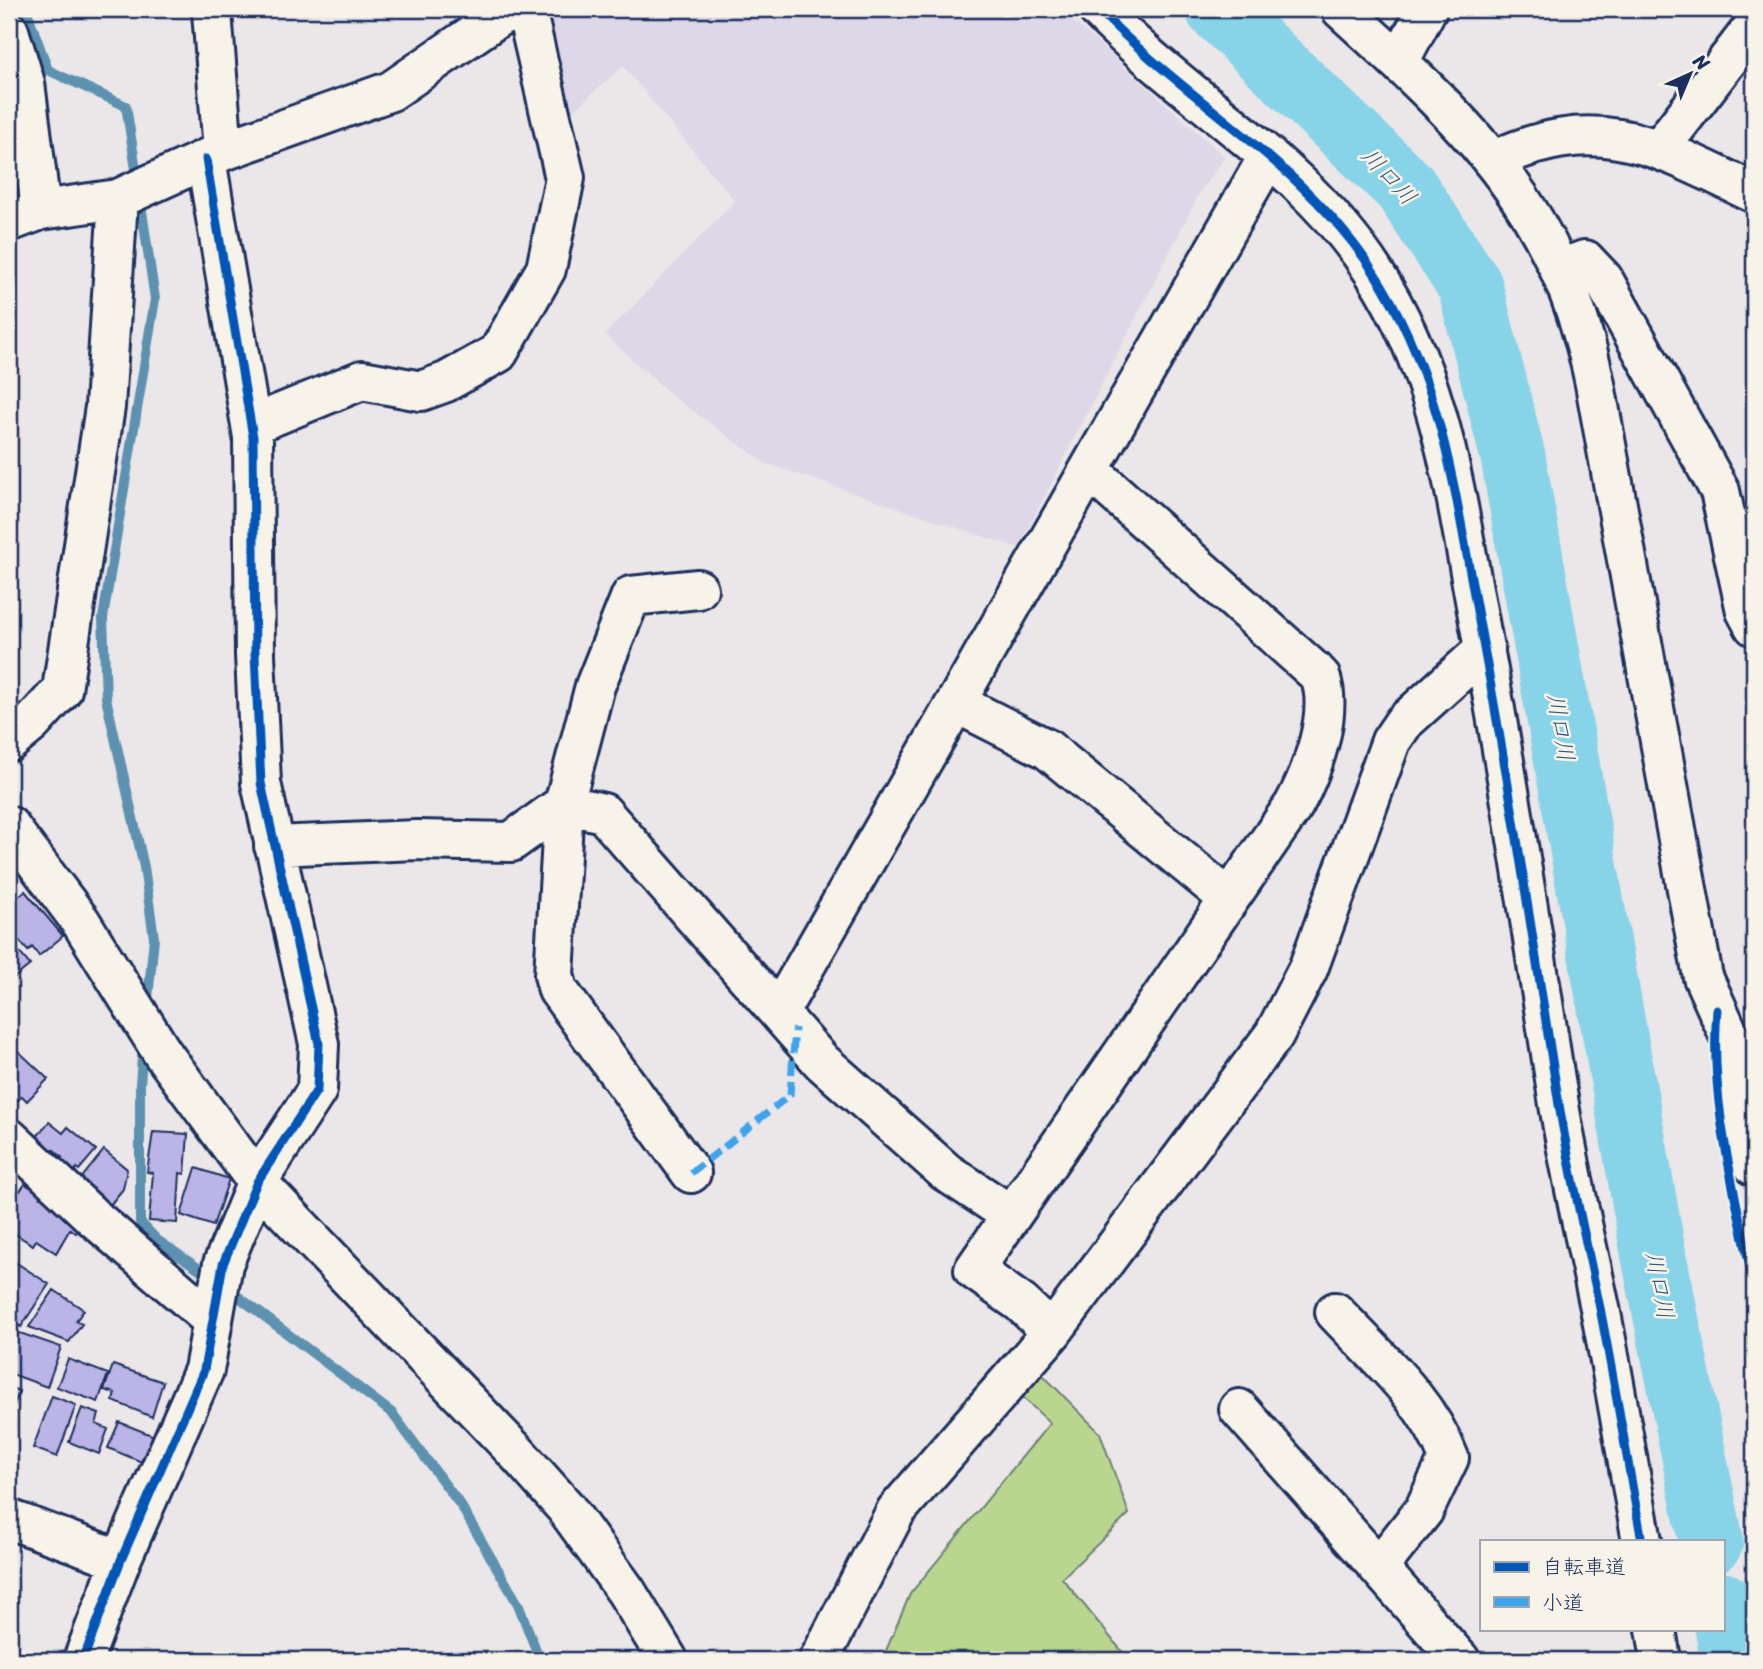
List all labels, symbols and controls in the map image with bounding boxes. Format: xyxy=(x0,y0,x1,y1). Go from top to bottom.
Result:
north arrow xyxy=(1654,38,1724,108)
text: N xyxy=(1685,45,1718,79)
water label: 川口川 xyxy=(1350,137,1427,216)
water label: 川口川 xyxy=(1534,690,1587,765)
water label: 川口川 xyxy=(1633,1247,1686,1323)
legend xyxy=(1480,1540,1724,1630)
text: 自転車道 xyxy=(1542,1548,1626,1586)
text: 小道 xyxy=(1542,1584,1584,1622)

